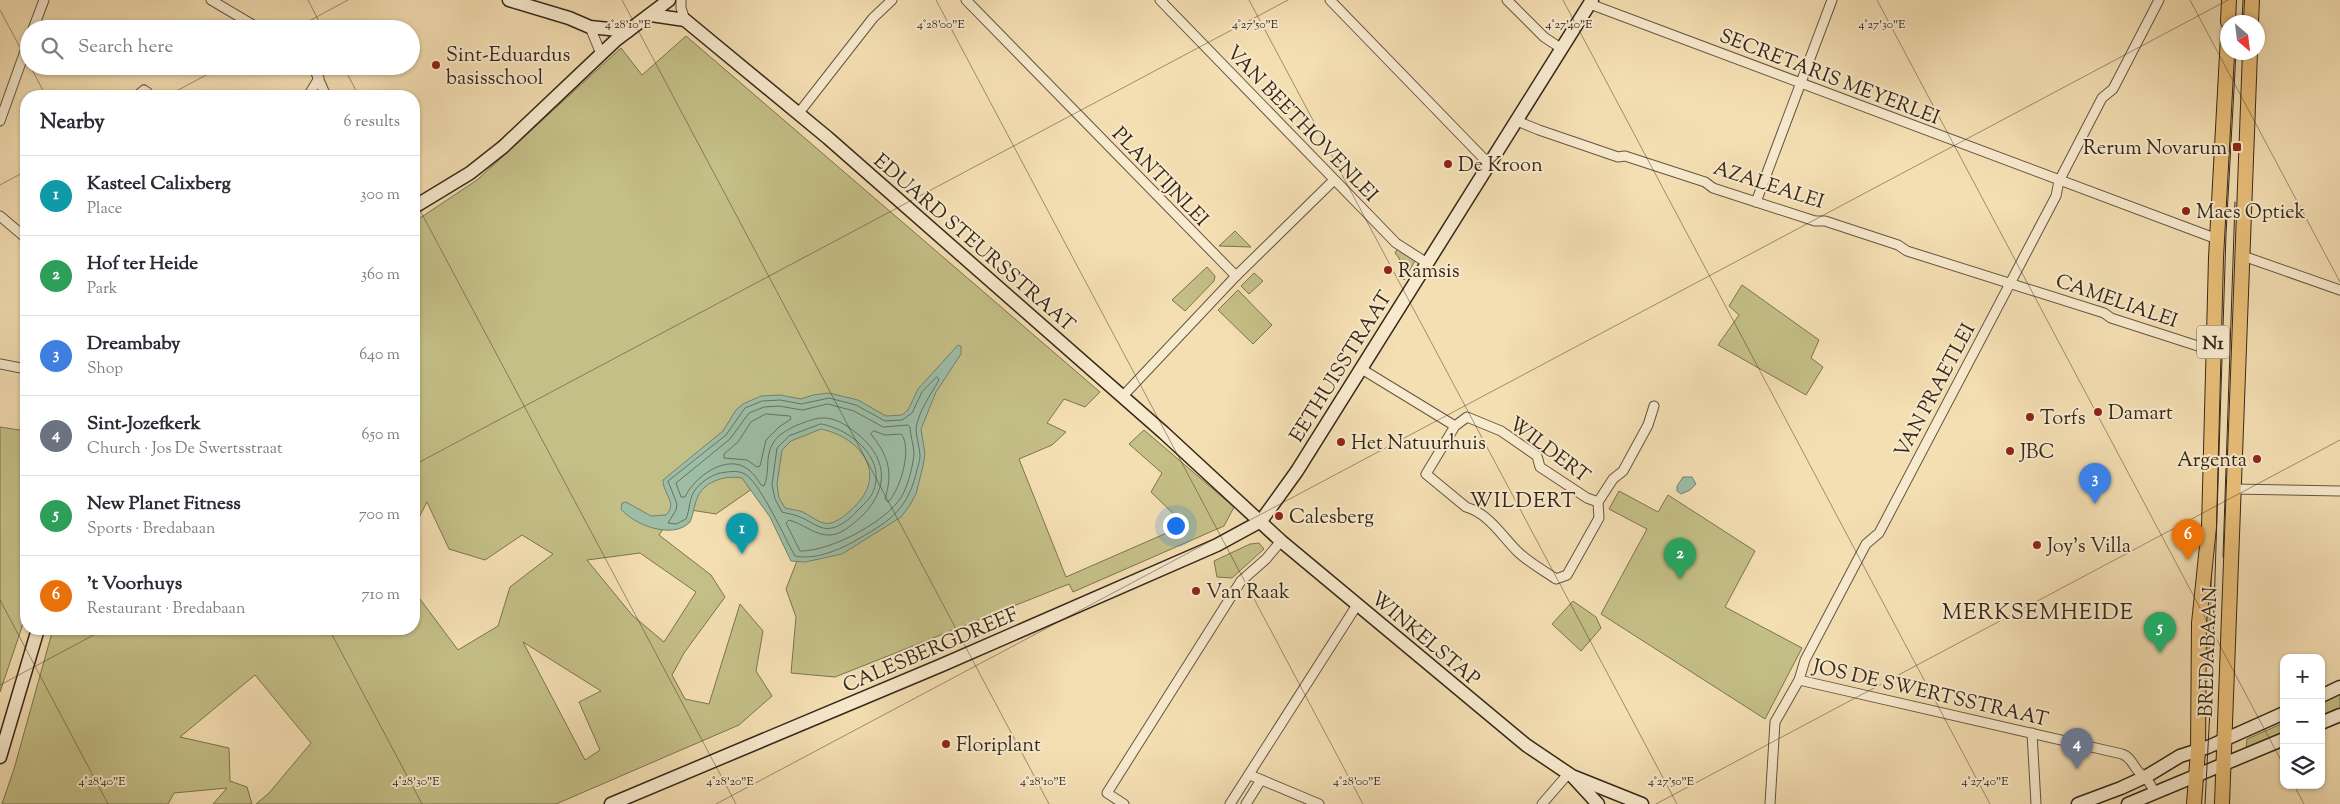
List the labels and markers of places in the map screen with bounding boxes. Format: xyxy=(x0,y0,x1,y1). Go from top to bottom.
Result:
place label: Sint-Eduardus basisschool xyxy=(446,42,571,94)
marker: Sint-Eduardus basisschool xyxy=(430,59,442,71)
place label: Rerum Novarum xyxy=(2083,135,2227,164)
marker: Rerum Novarum xyxy=(2231,141,2243,153)
place label: De Kroon xyxy=(1458,152,1543,181)
marker: De Kroon xyxy=(1442,158,1454,170)
place label: Maes Optiek xyxy=(2196,199,2305,228)
marker: Maes Optiek xyxy=(2180,205,2192,217)
place label: Ramsis xyxy=(1398,258,1460,287)
marker: Ramsis xyxy=(1382,264,1394,276)
place label: Damart xyxy=(2108,400,2173,429)
place label: Torfs xyxy=(2040,405,2086,434)
marker: Damart xyxy=(2092,406,2104,418)
marker: Torfs xyxy=(2024,411,2036,423)
place label: Het Natuurhuis xyxy=(1351,430,1486,459)
marker: Het Natuurhuis xyxy=(1335,436,1347,448)
place label: JBC xyxy=(2019,439,2055,468)
marker: JBC xyxy=(2004,445,2016,457)
place label: Argenta xyxy=(2177,447,2247,476)
marker: Argenta xyxy=(2251,453,2263,465)
pin: 3 xyxy=(2079,463,2111,504)
place label: Calesberg xyxy=(1289,504,1374,533)
marker: Calesberg xyxy=(1273,510,1285,522)
pin: 1 xyxy=(726,513,758,554)
pin: 6 xyxy=(2172,519,2204,560)
place label: Joy's Villa xyxy=(2046,533,2131,562)
pin: 2 xyxy=(1664,538,1696,579)
marker: Joy's Villa xyxy=(2031,539,2043,551)
place label: Van Raak xyxy=(1206,579,1290,608)
marker: Van Raak xyxy=(1190,585,1202,597)
pin: 5 xyxy=(2144,612,2176,653)
pin: 4 xyxy=(2061,728,2093,769)
place label: Floriplant xyxy=(956,732,1041,761)
marker: Floriplant xyxy=(940,738,952,750)

